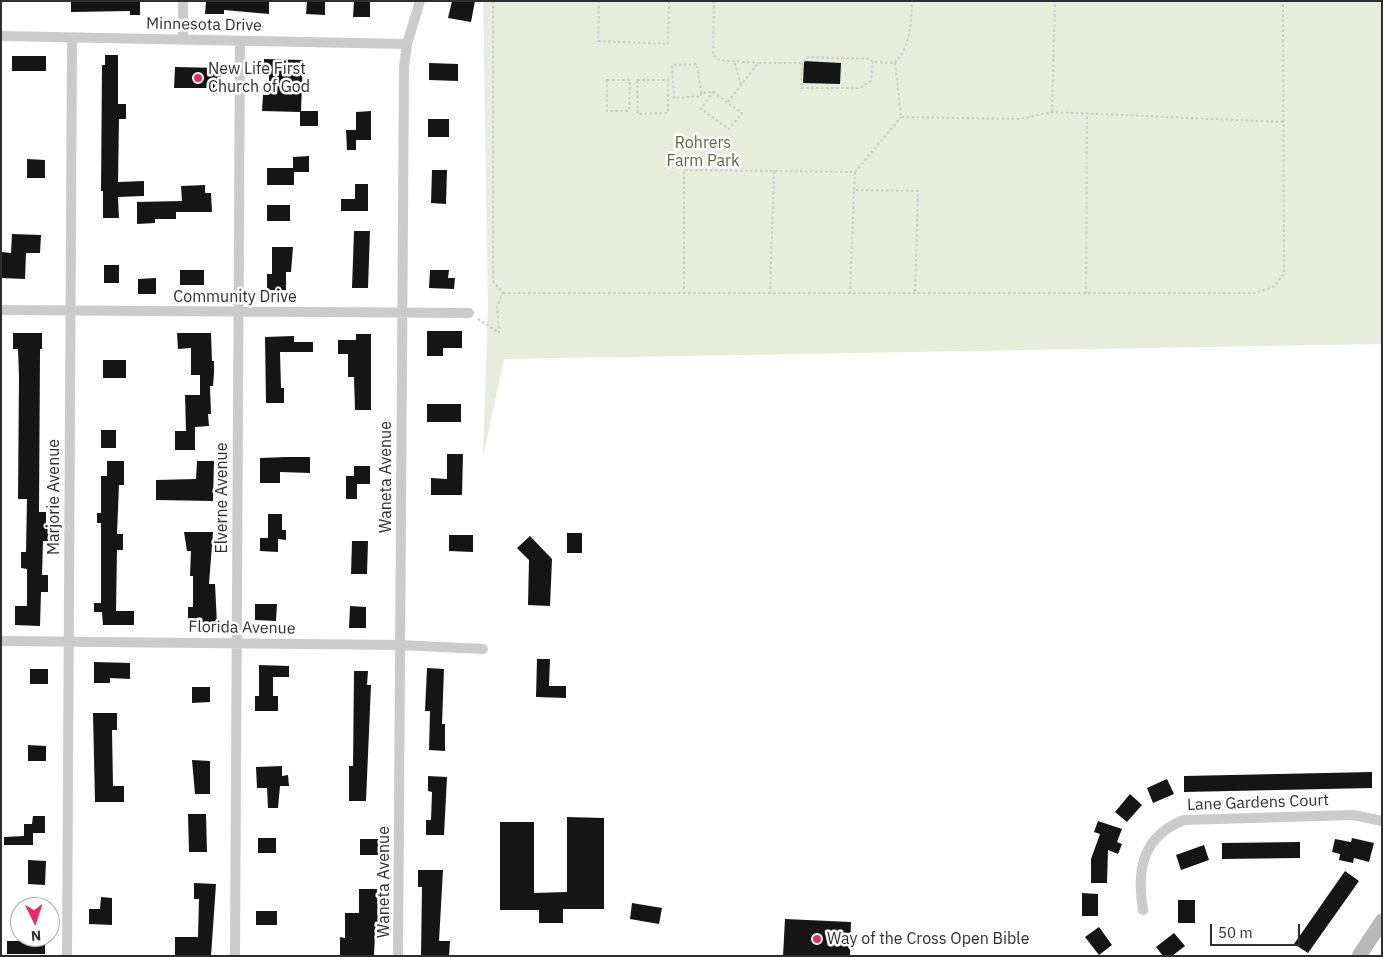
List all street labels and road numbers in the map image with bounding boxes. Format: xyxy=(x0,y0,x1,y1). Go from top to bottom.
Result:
street label: Minnesota Drive xyxy=(146,14,262,36)
street label: Community Drive xyxy=(173,287,297,307)
street label: Waneta Avenue xyxy=(376,421,396,533)
street label: Marjorie Avenue xyxy=(44,439,64,555)
street label: Elverne Avenue xyxy=(212,443,232,553)
street label: Florida Avenue xyxy=(188,617,296,639)
street label: Lane Gardens Court xyxy=(1187,791,1329,815)
street label: Waneta Avenue xyxy=(374,826,394,938)

